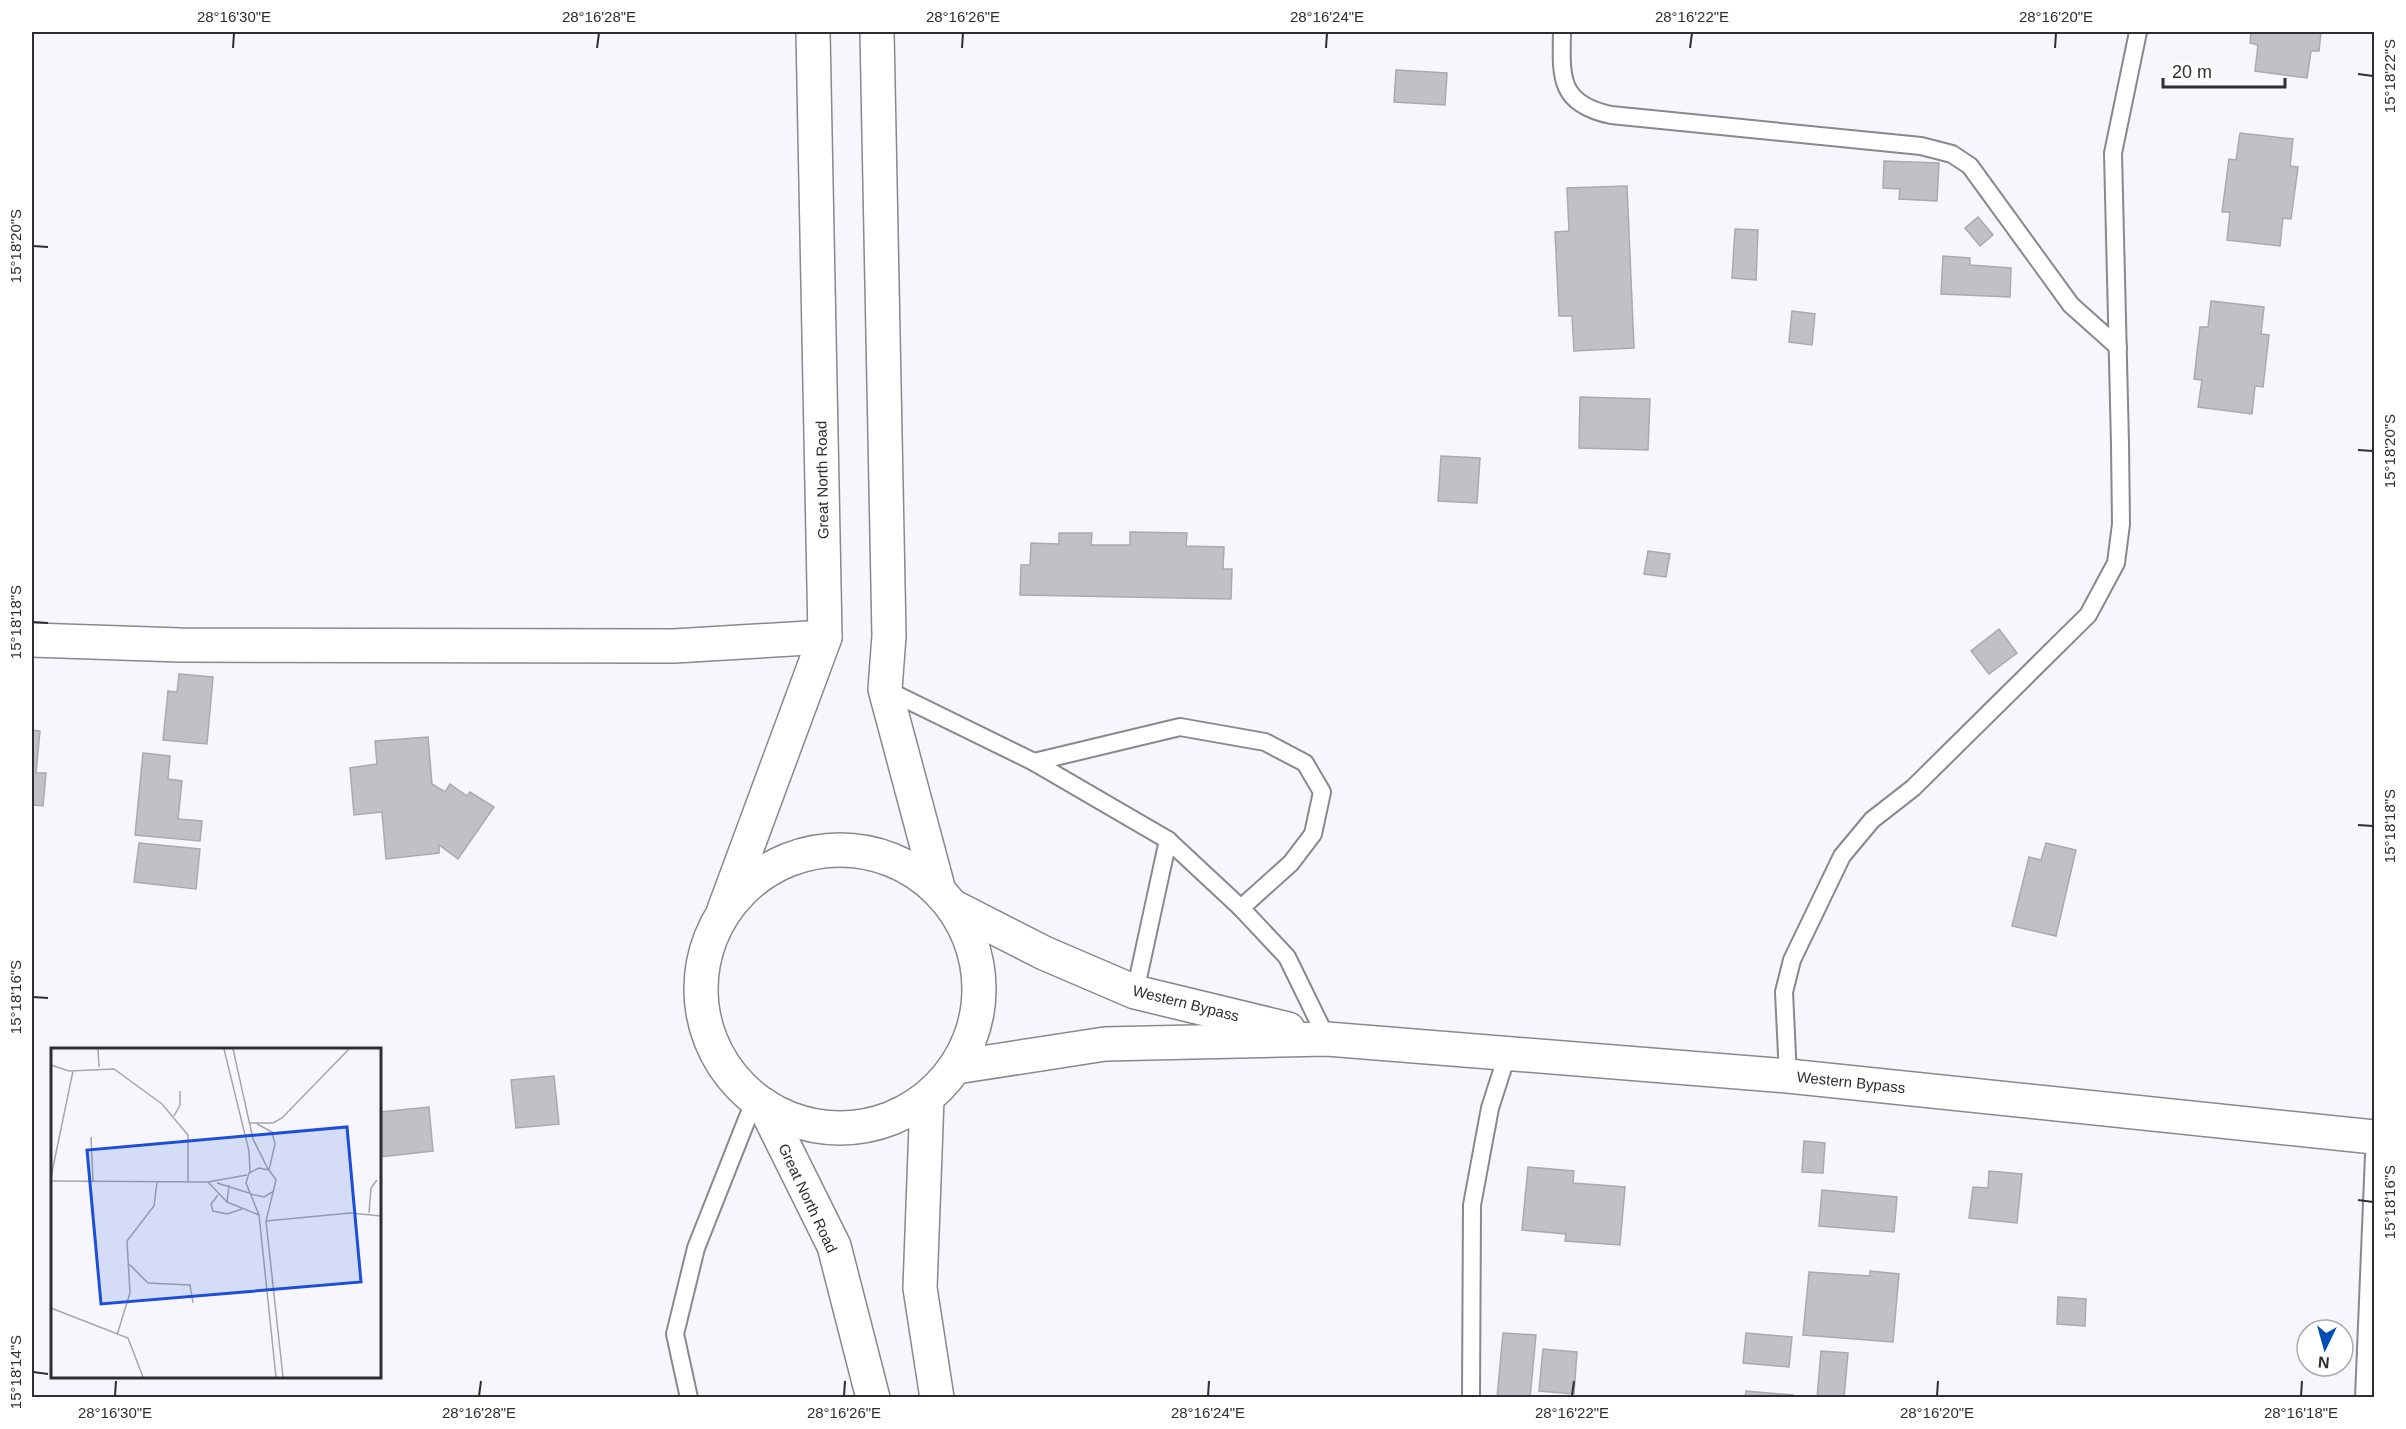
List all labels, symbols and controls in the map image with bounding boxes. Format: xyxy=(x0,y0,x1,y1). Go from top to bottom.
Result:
text: 28°16'30"E xyxy=(197,8,271,25)
text: 28°16'28"E xyxy=(562,8,636,25)
text: 28°16'26"E xyxy=(926,8,1000,25)
text: 28°16'24"E xyxy=(1290,8,1364,25)
text: 28°16'22"E xyxy=(1655,8,1729,25)
text: 28°16'20"E xyxy=(2019,8,2093,25)
text: 15°18'22"S xyxy=(2381,39,2398,113)
scale bar xyxy=(2163,51,2284,89)
text: 20 m xyxy=(2172,62,2212,82)
text: 15°18'20"S xyxy=(7,209,24,283)
text: 15°18'20"S xyxy=(2381,414,2398,488)
street label: Great North Road xyxy=(812,421,832,539)
text: 15°18'18"S xyxy=(7,585,24,659)
text: 15°18'18"S xyxy=(2381,789,2398,863)
text: 15°18'16"S xyxy=(7,960,24,1034)
street label: Western Bypass xyxy=(1131,982,1241,1024)
inset map xyxy=(51,1048,381,1378)
street label: Western Bypass xyxy=(1796,1068,1906,1096)
street label: Great North Road xyxy=(775,1141,841,1255)
text: 15°18'16"S xyxy=(2381,1165,2398,1239)
north arrow xyxy=(2295,1318,2355,1378)
text: 15°18'14"S xyxy=(7,1335,24,1409)
text: N xyxy=(2317,1353,2330,1371)
text: 28°16'30"E xyxy=(78,1404,152,1421)
text: 28°16'28"E xyxy=(442,1404,516,1421)
text: 28°16'26"E xyxy=(807,1404,881,1421)
text: 28°16'24"E xyxy=(1171,1404,1245,1421)
text: 28°16'22"E xyxy=(1535,1404,1609,1421)
text: 28°16'20"E xyxy=(1900,1404,1974,1421)
text: 28°16'18"E xyxy=(2264,1404,2338,1421)

